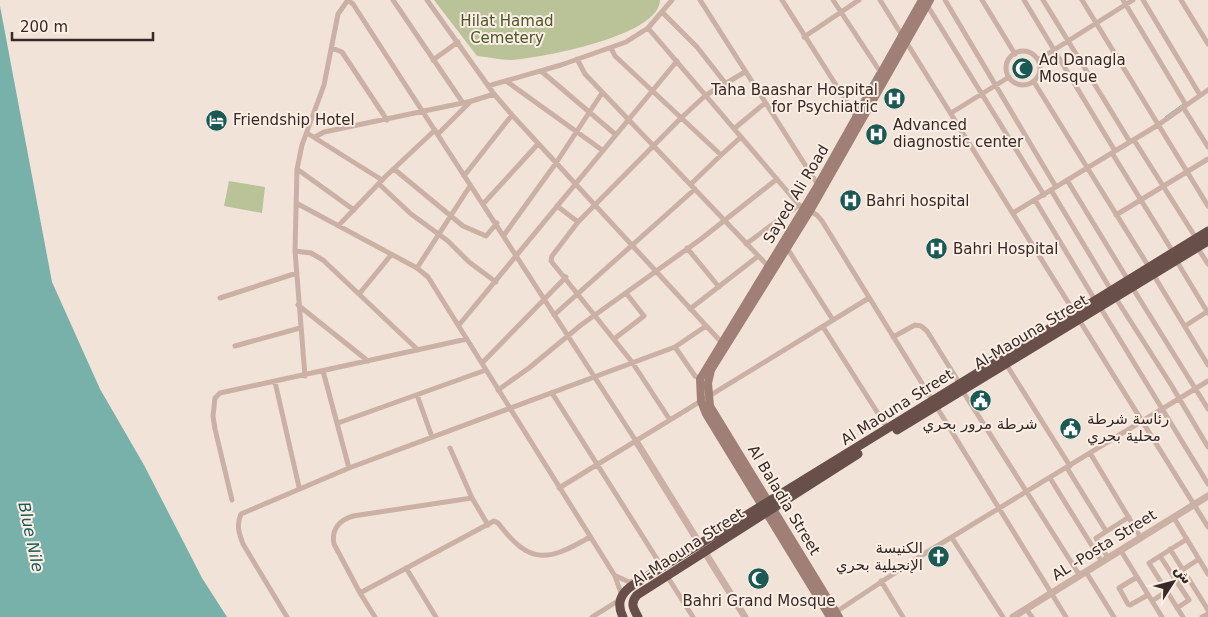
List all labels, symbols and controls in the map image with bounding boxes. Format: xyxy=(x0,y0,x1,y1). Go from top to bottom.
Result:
scale bar xyxy=(12,10,154,42)
park label: Hilat Hamad Cemetery xyxy=(460,12,554,47)
text: 200 m xyxy=(20,18,68,36)
place label: Ad Danagla Mosque xyxy=(1039,51,1126,86)
mosque icon: Ad Danagla Mosque xyxy=(1011,57,1035,81)
place label: Taha Baashar Hospital for Psychiatric xyxy=(710,81,878,116)
hospital icon: Taha Baashar Hospital for Psychiatric xyxy=(882,87,906,111)
hotel icon: Friendship Hotel xyxy=(205,108,229,132)
place label: Friendship Hotel xyxy=(233,111,355,129)
place label: Advanced diagnostic center xyxy=(893,116,1024,151)
hospital icon: Advanced diagnostic center xyxy=(865,122,889,146)
street label: Sayed Ali Road xyxy=(759,141,833,247)
hospital icon: Bahri hospital xyxy=(838,189,862,213)
place label: Bahri hospital xyxy=(866,192,970,210)
hospital icon: Bahri Hospital xyxy=(925,237,949,261)
place label: Bahri Hospital xyxy=(953,240,1058,258)
street label: Al-Maouna Street xyxy=(971,291,1091,373)
street label: Al Maouna Street xyxy=(838,365,957,449)
public building icon: شرطة مرور بحري xyxy=(968,389,992,413)
place label: رئاسة شرطة محلية بحري xyxy=(1087,410,1169,446)
place label: شرطة مرور بحري xyxy=(922,415,1038,434)
public building icon: رئاسة شرطة محلية بحري xyxy=(1059,416,1083,440)
street label: Al Baladia Street xyxy=(744,442,824,558)
water label: Blue Nile xyxy=(14,500,48,574)
street label: Al-Maouna Street xyxy=(629,504,747,590)
street label: AL -Posta Street xyxy=(1048,506,1160,584)
place label: الكنيسة الإنجيلية بحري xyxy=(836,539,923,575)
church icon: الكنيسة الإنجيلية بحري xyxy=(927,545,951,569)
north arrow xyxy=(1148,557,1198,607)
text: ش xyxy=(1171,562,1196,587)
mosque icon: Bahri Grand Mosque xyxy=(747,566,771,590)
place label: Bahri Grand Mosque xyxy=(682,592,836,610)

